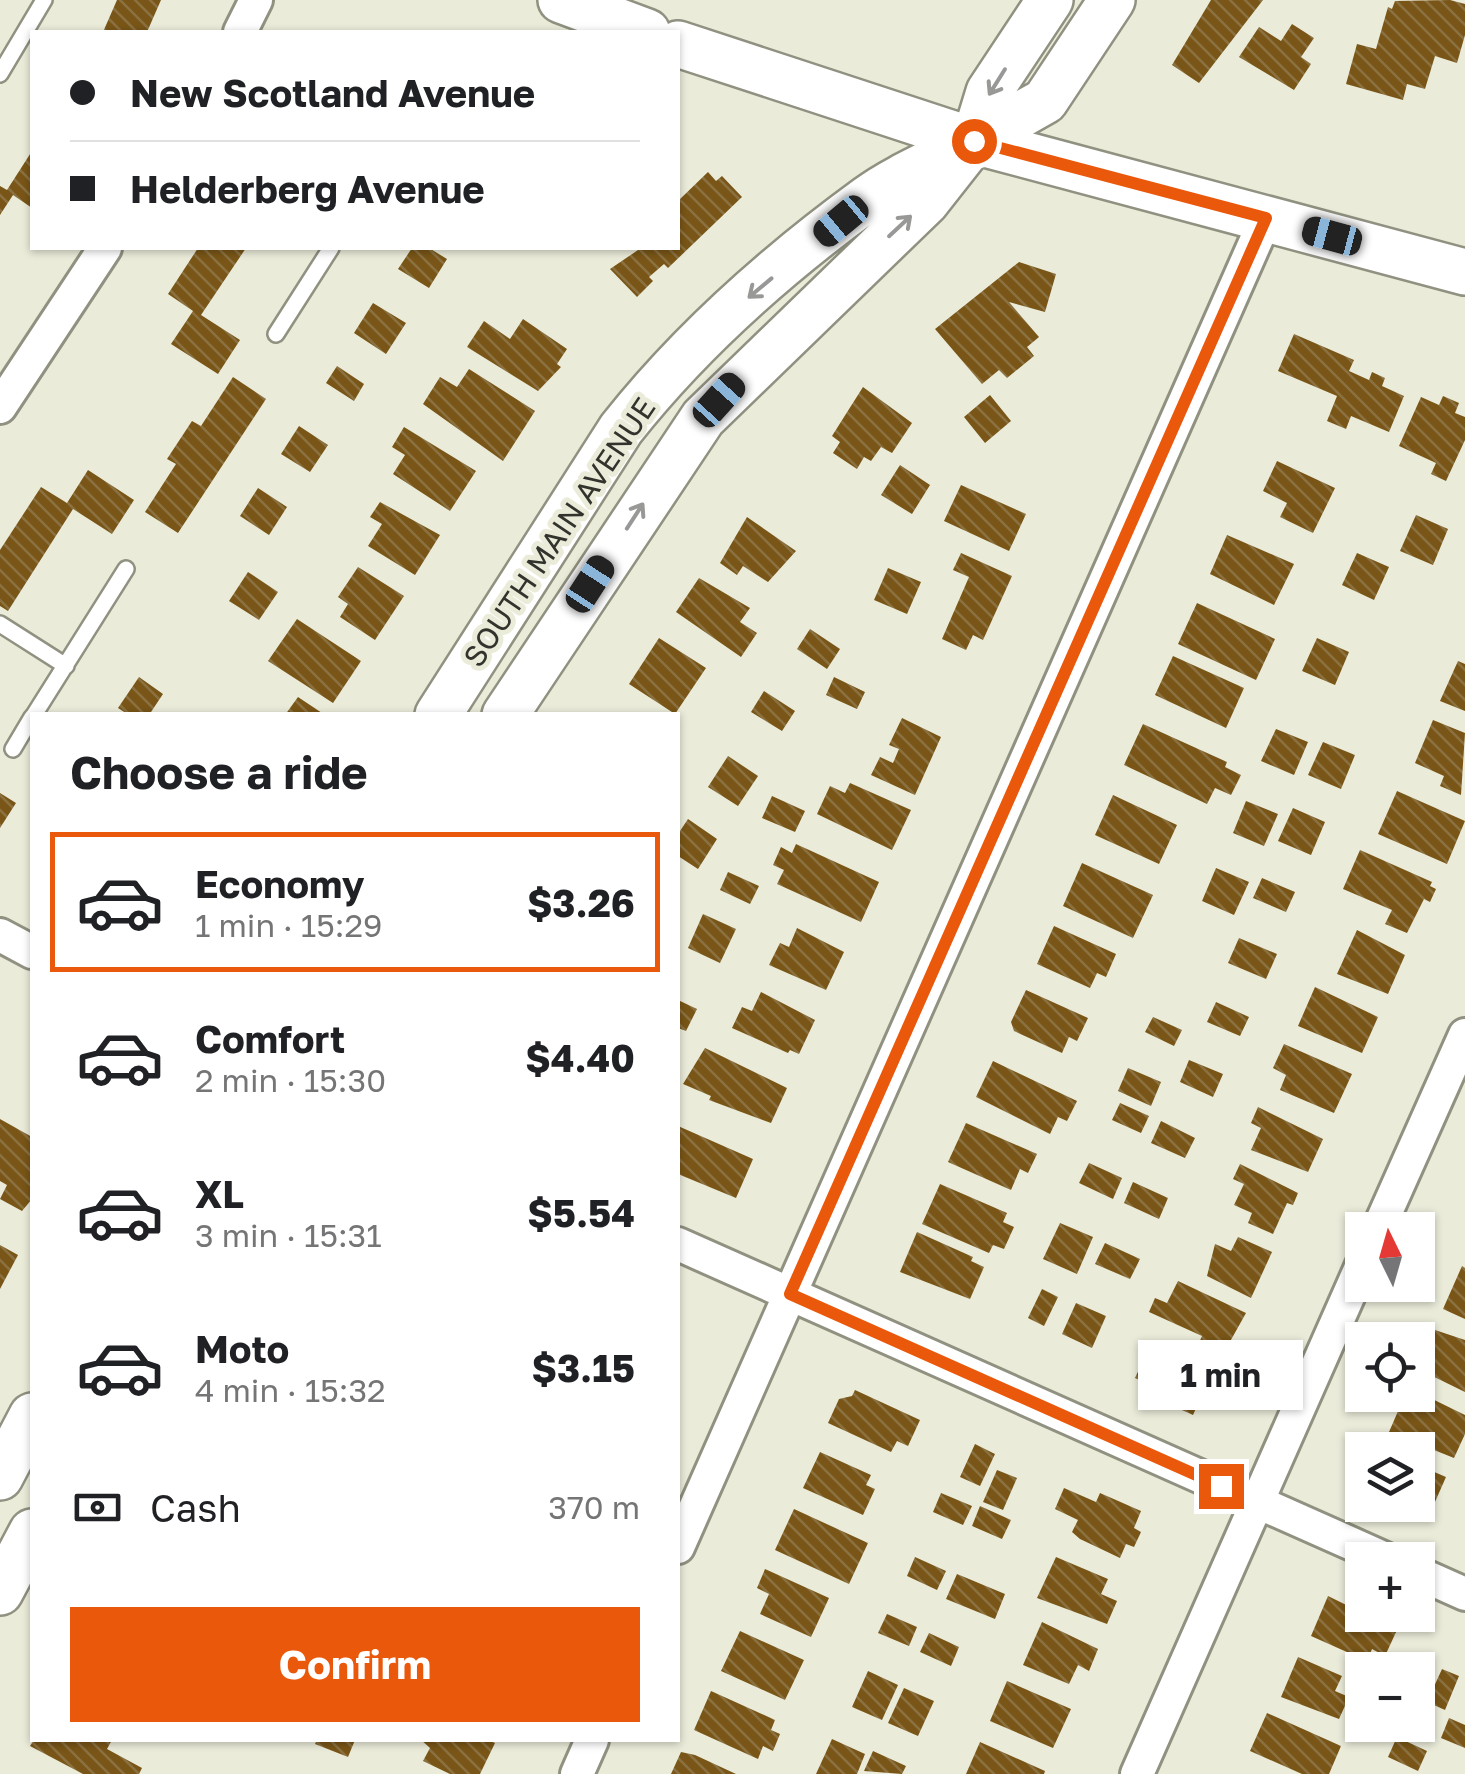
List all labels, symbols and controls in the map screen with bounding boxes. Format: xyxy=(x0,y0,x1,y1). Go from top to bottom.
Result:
one-way arrow xyxy=(987,67,1007,96)
text: New Scotland Avenue xyxy=(130,70,535,115)
route start xyxy=(952,119,997,164)
text: Helderberg Avenue xyxy=(130,166,485,211)
car xyxy=(808,190,874,252)
one-way arrow xyxy=(888,214,912,238)
car xyxy=(1299,214,1365,258)
one-way arrow xyxy=(748,277,774,299)
car xyxy=(688,368,750,432)
street label: SOUTH MAIN AVENUE xyxy=(456,391,662,673)
one-way arrow xyxy=(624,503,645,531)
car xyxy=(561,551,619,617)
text: Choose a ride xyxy=(70,745,368,799)
icon: car xyxy=(75,857,165,947)
text: Economy xyxy=(195,861,364,906)
text: $3.26 xyxy=(527,880,635,925)
text: 1 min · 15:29 xyxy=(195,906,382,944)
icon: car xyxy=(75,1012,165,1102)
text: Comfort xyxy=(195,1016,345,1061)
text: $4.40 xyxy=(525,1035,635,1080)
text: 2 min · 15:30 xyxy=(195,1061,386,1099)
icon: car xyxy=(75,1167,165,1257)
text: XL xyxy=(195,1171,244,1216)
text: $5.54 xyxy=(527,1190,635,1235)
north arrow xyxy=(1345,1212,1435,1302)
map controls xyxy=(1345,1212,1435,1742)
text: 3 min · 15:31 xyxy=(195,1216,382,1254)
icon: car xyxy=(75,1322,165,1412)
button: locate xyxy=(1345,1322,1435,1412)
text: Moto xyxy=(195,1326,289,1371)
callout: 1 min xyxy=(1138,1341,1304,1411)
text: $3.15 xyxy=(531,1345,635,1390)
text: 1 min xyxy=(1180,1356,1261,1394)
text: 4 min · 15:32 xyxy=(195,1371,386,1409)
button: layers xyxy=(1345,1432,1435,1522)
route end xyxy=(1199,1464,1244,1509)
icon: cash xyxy=(70,1480,125,1535)
text: Cash xyxy=(150,1485,241,1530)
text: 370 m xyxy=(548,1488,640,1526)
button: + xyxy=(1345,1542,1435,1632)
button: Confirm xyxy=(70,1607,640,1722)
button: − xyxy=(1345,1652,1435,1742)

